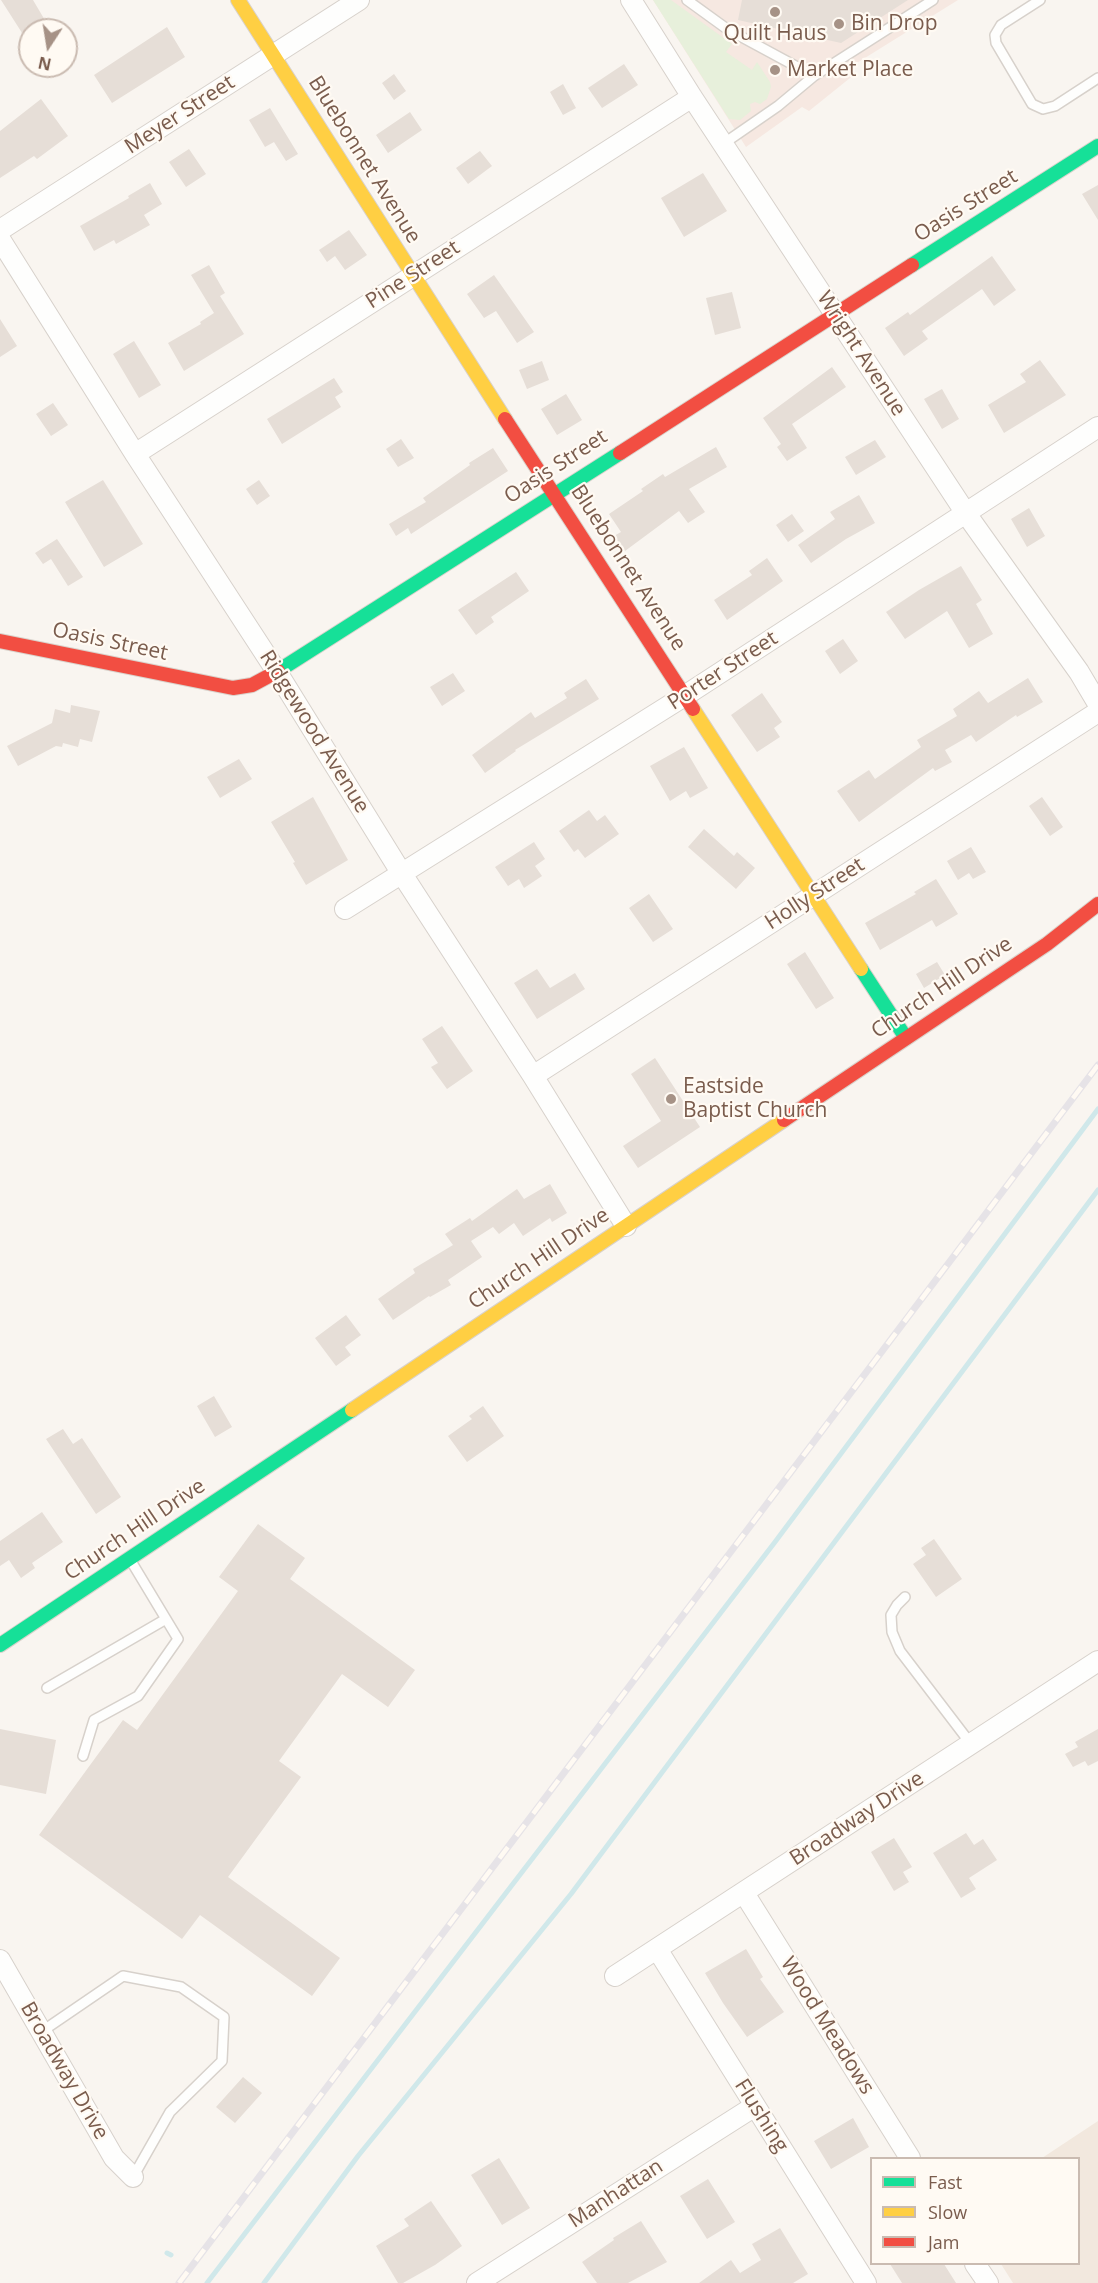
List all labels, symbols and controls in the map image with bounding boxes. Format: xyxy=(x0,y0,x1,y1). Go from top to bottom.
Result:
marker: Quilt Haus xyxy=(768,5,782,19)
place label: Bin Drop xyxy=(851,11,938,37)
marker: Bin Drop xyxy=(832,17,846,31)
north arrow xyxy=(18,18,78,78)
place label: Quilt Haus xyxy=(724,21,826,47)
text: N xyxy=(36,52,53,76)
place label: Market Place xyxy=(787,57,913,83)
marker: Market Place xyxy=(768,63,782,77)
street label: Meyer Street xyxy=(120,70,240,160)
street label: Bluebonnet Avenue xyxy=(302,72,426,248)
street label: Oasis Street xyxy=(910,164,1022,248)
street label: Pine Street xyxy=(361,235,465,315)
street label: Wright Avenue xyxy=(811,287,911,421)
street label: Oasis Street xyxy=(500,424,612,510)
street label: Bluebonnet Avenue xyxy=(565,480,691,656)
street label: Oasis Street xyxy=(50,617,170,667)
street label: Porter Street xyxy=(663,626,783,716)
street label: Ridgewood Avenue xyxy=(254,646,374,818)
street label: Holly Street xyxy=(761,853,869,935)
street label: Church Hill Drive xyxy=(867,932,1017,1044)
place label: Eastside Baptist Church xyxy=(683,1074,827,1124)
marker: Eastside Baptist Church xyxy=(664,1092,678,1106)
street label: Church Hill Drive xyxy=(464,1203,614,1315)
street label: Church Hill Drive xyxy=(60,1474,210,1586)
street label: Broadway Drive xyxy=(785,1766,929,1872)
street label: Wood Meadows xyxy=(775,1953,879,2099)
street label: Broadway Drive xyxy=(14,1998,114,2144)
street label: Flushing xyxy=(729,2075,793,2157)
street label: Manhattan xyxy=(564,2154,668,2234)
legend xyxy=(870,2157,1080,2265)
text: Fast xyxy=(928,2170,962,2194)
text: Slow xyxy=(928,2200,967,2224)
text: Jam xyxy=(928,2230,960,2254)

